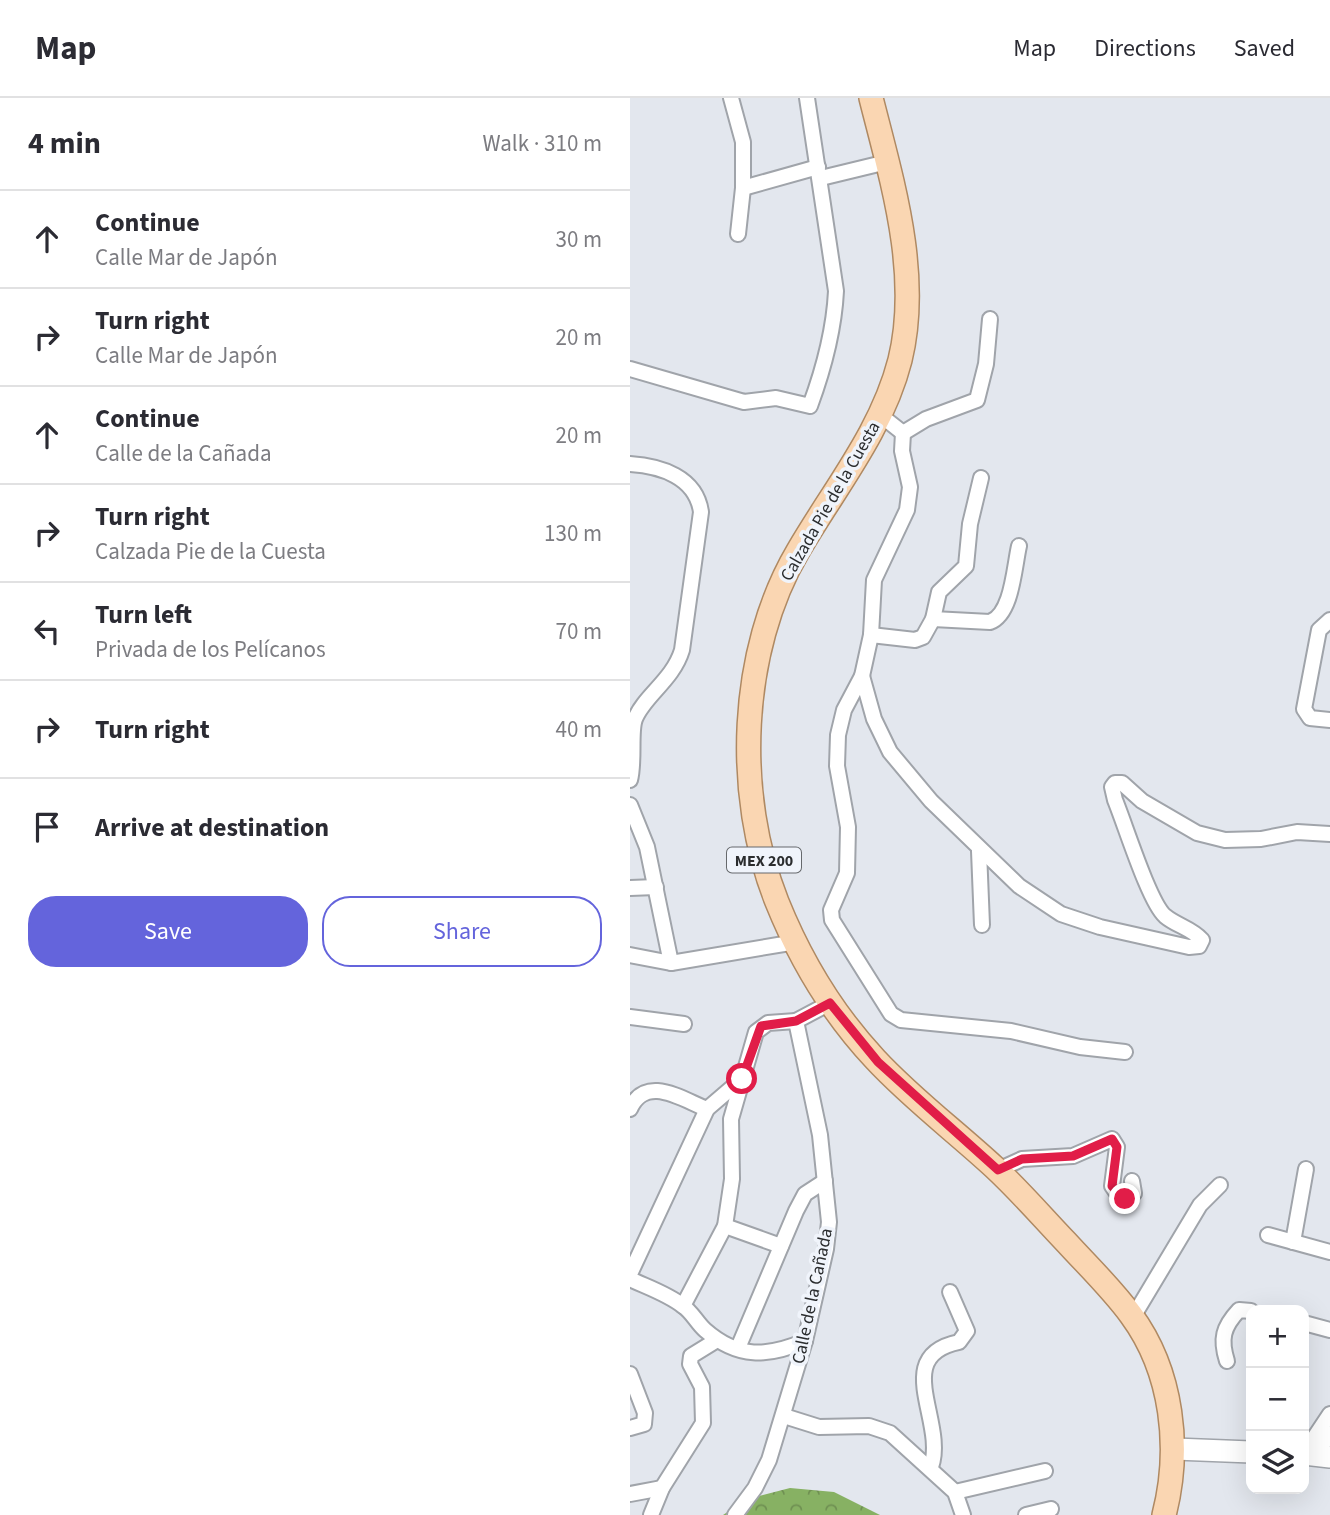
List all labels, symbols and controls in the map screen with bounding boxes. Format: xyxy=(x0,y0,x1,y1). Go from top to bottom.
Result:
text: Map xyxy=(35,25,96,72)
text: Map xyxy=(1013,31,1056,66)
text: Directions xyxy=(1094,31,1196,66)
text: Saved xyxy=(1234,31,1295,66)
text: 4 min xyxy=(28,122,101,165)
text: Walk · 310 m xyxy=(483,127,602,160)
text: Continue xyxy=(95,204,200,241)
icon: ahead xyxy=(28,220,66,258)
text: 30 m xyxy=(555,223,602,256)
text: Calle Mar de Japón xyxy=(95,241,278,274)
text: Turn right xyxy=(95,302,210,339)
icon: right xyxy=(28,318,66,356)
text: 20 m xyxy=(555,321,602,354)
text: Calle Mar de Japón xyxy=(95,339,278,372)
text: Continue xyxy=(95,400,200,437)
icon: ahead xyxy=(28,416,66,454)
street label: Calzada Pie de la Cuesta xyxy=(774,417,886,586)
text: 20 m xyxy=(555,419,602,452)
text: Calle de la Cañada xyxy=(95,437,272,470)
text: Turn right xyxy=(95,498,210,535)
icon: right xyxy=(28,514,66,552)
text: 130 m xyxy=(544,517,602,550)
text: Calzada Pie de la Cuesta xyxy=(95,535,326,568)
text: Turn left xyxy=(95,596,192,633)
icon: left xyxy=(28,612,66,650)
text: 70 m xyxy=(555,615,602,648)
text: Privada de los Pelícanos xyxy=(95,633,326,666)
icon: right xyxy=(28,710,66,748)
text: Turn right xyxy=(95,711,210,748)
text: 40 m xyxy=(555,713,602,746)
icon: arrive xyxy=(28,808,66,846)
text: Arrive at destination xyxy=(95,809,329,846)
road number: MEX 200 xyxy=(727,848,801,873)
button: Save xyxy=(28,896,308,967)
button: Share xyxy=(322,896,602,967)
route start xyxy=(726,1063,757,1094)
route end xyxy=(1109,1183,1140,1214)
street label: Calle de la Cañada xyxy=(786,1226,839,1366)
map controls xyxy=(1246,1305,1309,1494)
button: + xyxy=(1246,1305,1309,1368)
button: − xyxy=(1246,1368,1309,1431)
button: layers xyxy=(1246,1431,1309,1494)

